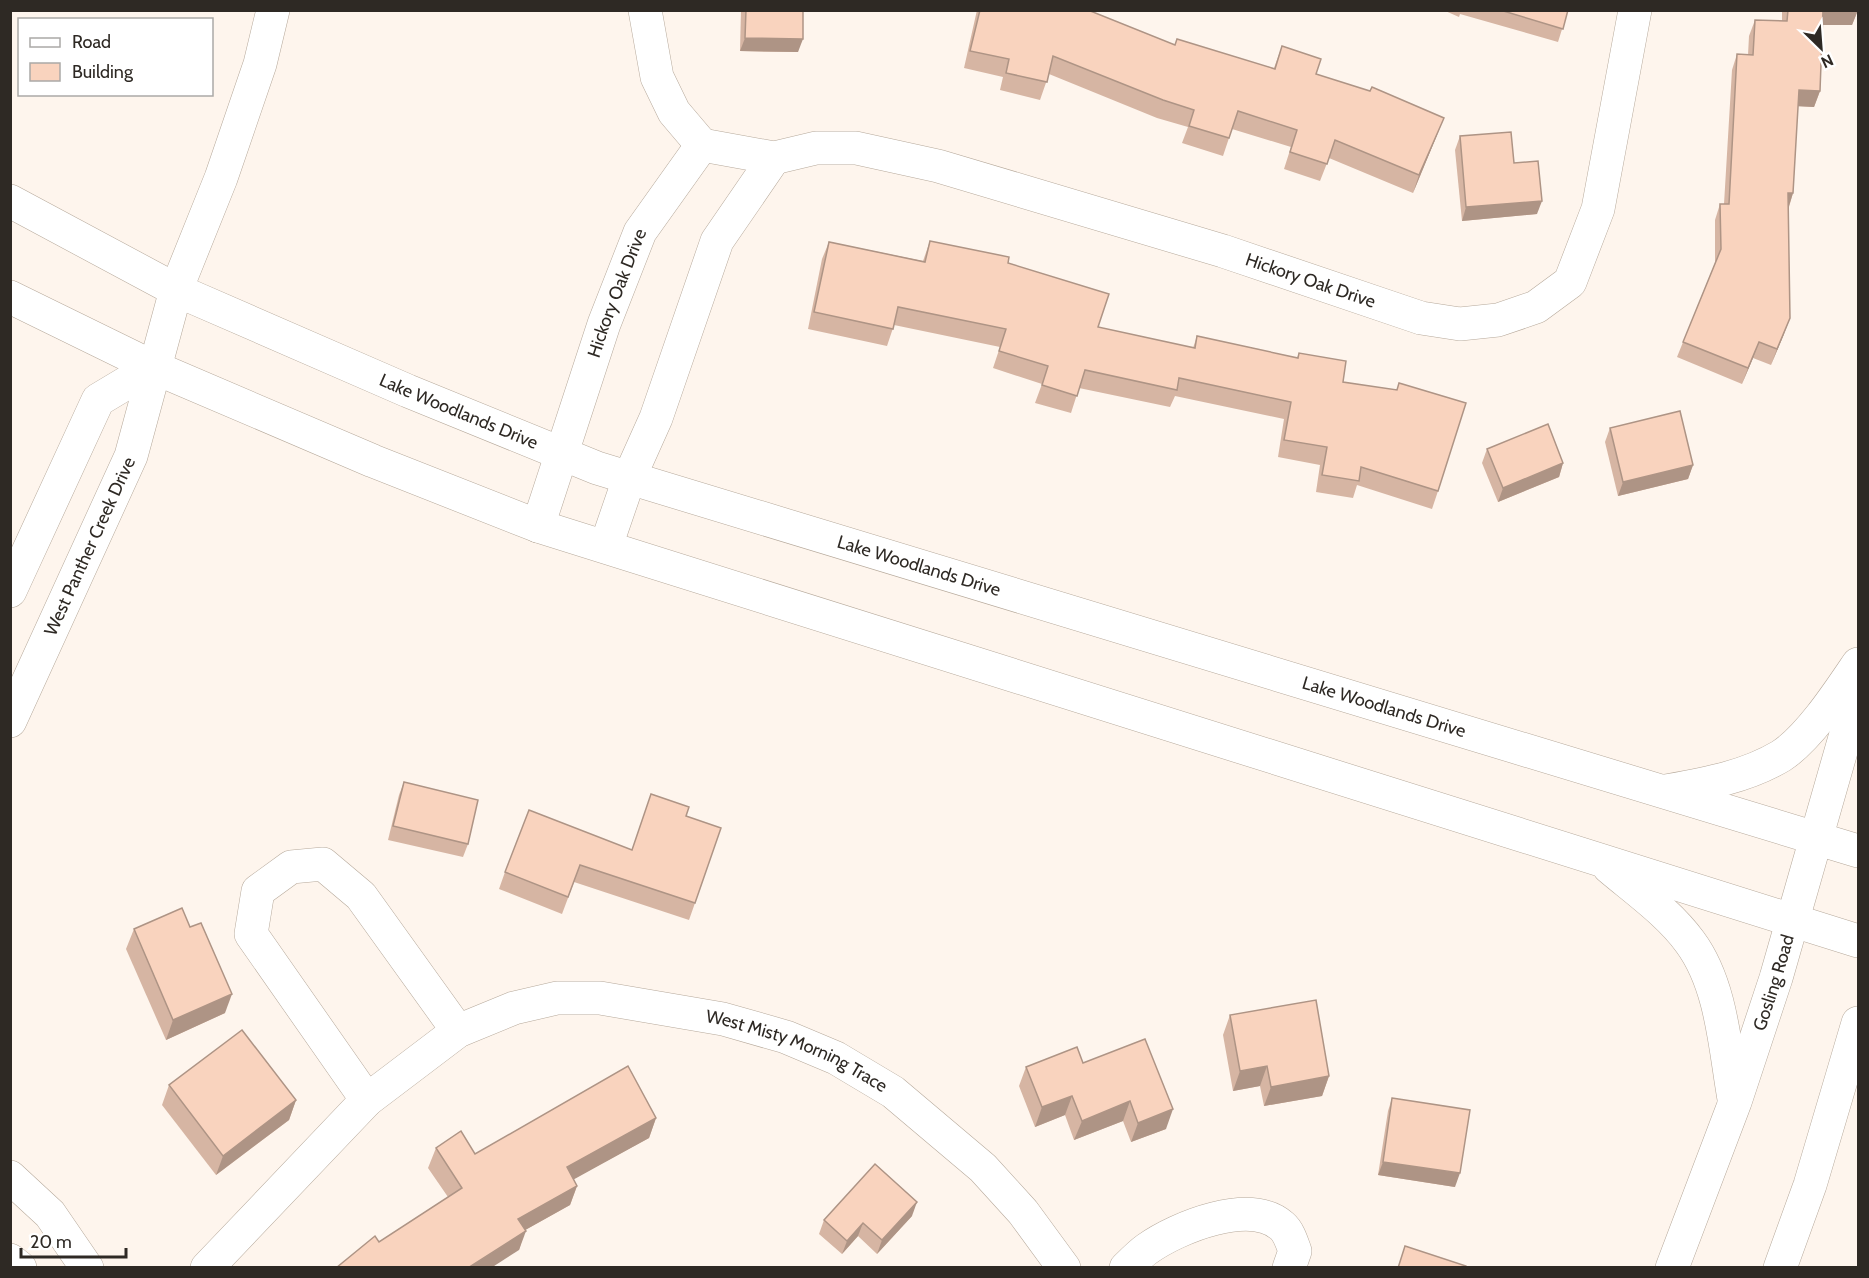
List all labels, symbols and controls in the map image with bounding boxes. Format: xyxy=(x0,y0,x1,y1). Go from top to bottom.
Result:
legend xyxy=(18,18,213,96)
north arrow xyxy=(1791,18,1851,78)
text: Road xyxy=(72,31,111,53)
text: N xyxy=(1818,50,1836,72)
text: Building xyxy=(72,61,134,83)
street label: Hickory Oak Drive xyxy=(583,226,651,360)
street label: Hickory Oak Drive xyxy=(1243,248,1378,313)
street label: Lake Woodlands Drive xyxy=(376,369,541,454)
street label: West Panther Creek Drive xyxy=(39,454,140,639)
street label: Lake Woodlands Drive xyxy=(835,531,1003,601)
street label: Lake Woodlands Drive xyxy=(1300,672,1468,742)
street label: Gosling Road xyxy=(1748,932,1799,1034)
street label: West Misty Morning Trace xyxy=(704,1005,891,1097)
scale bar xyxy=(21,1221,126,1259)
text: 20 m xyxy=(30,1231,72,1253)

